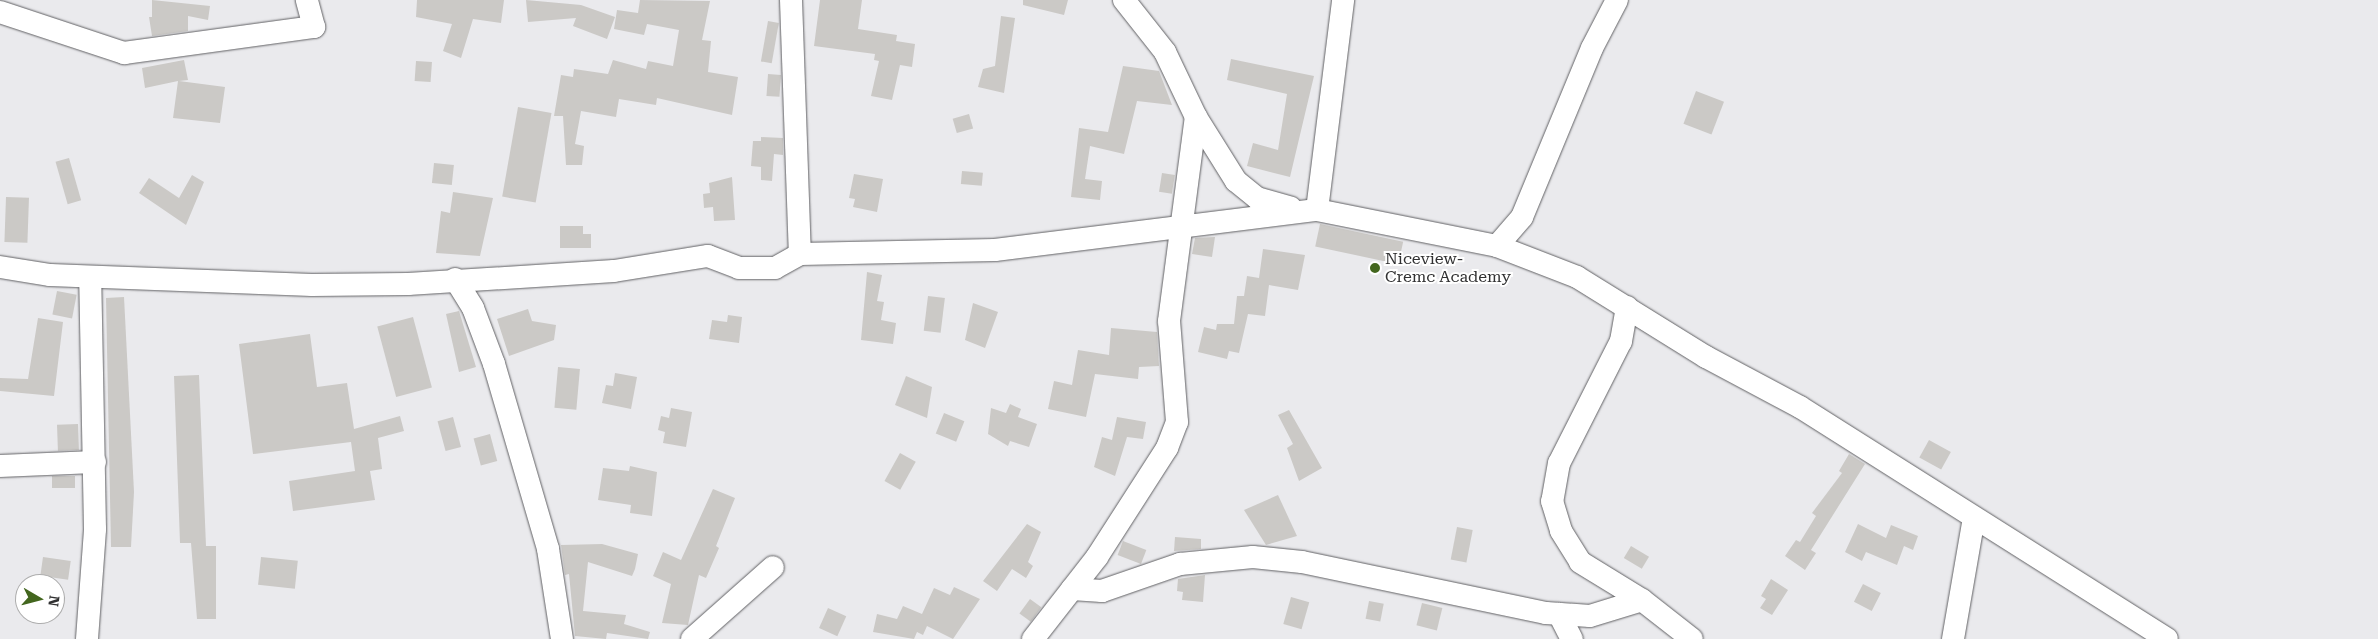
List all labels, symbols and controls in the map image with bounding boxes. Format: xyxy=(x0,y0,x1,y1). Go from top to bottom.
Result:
place label: Niceview- Cremc Academy xyxy=(1385,249,1511,287)
marker: Niceview- Cremc Academy xyxy=(1369,262,1381,274)
north arrow xyxy=(15,574,65,624)
text: N xyxy=(45,594,63,607)

